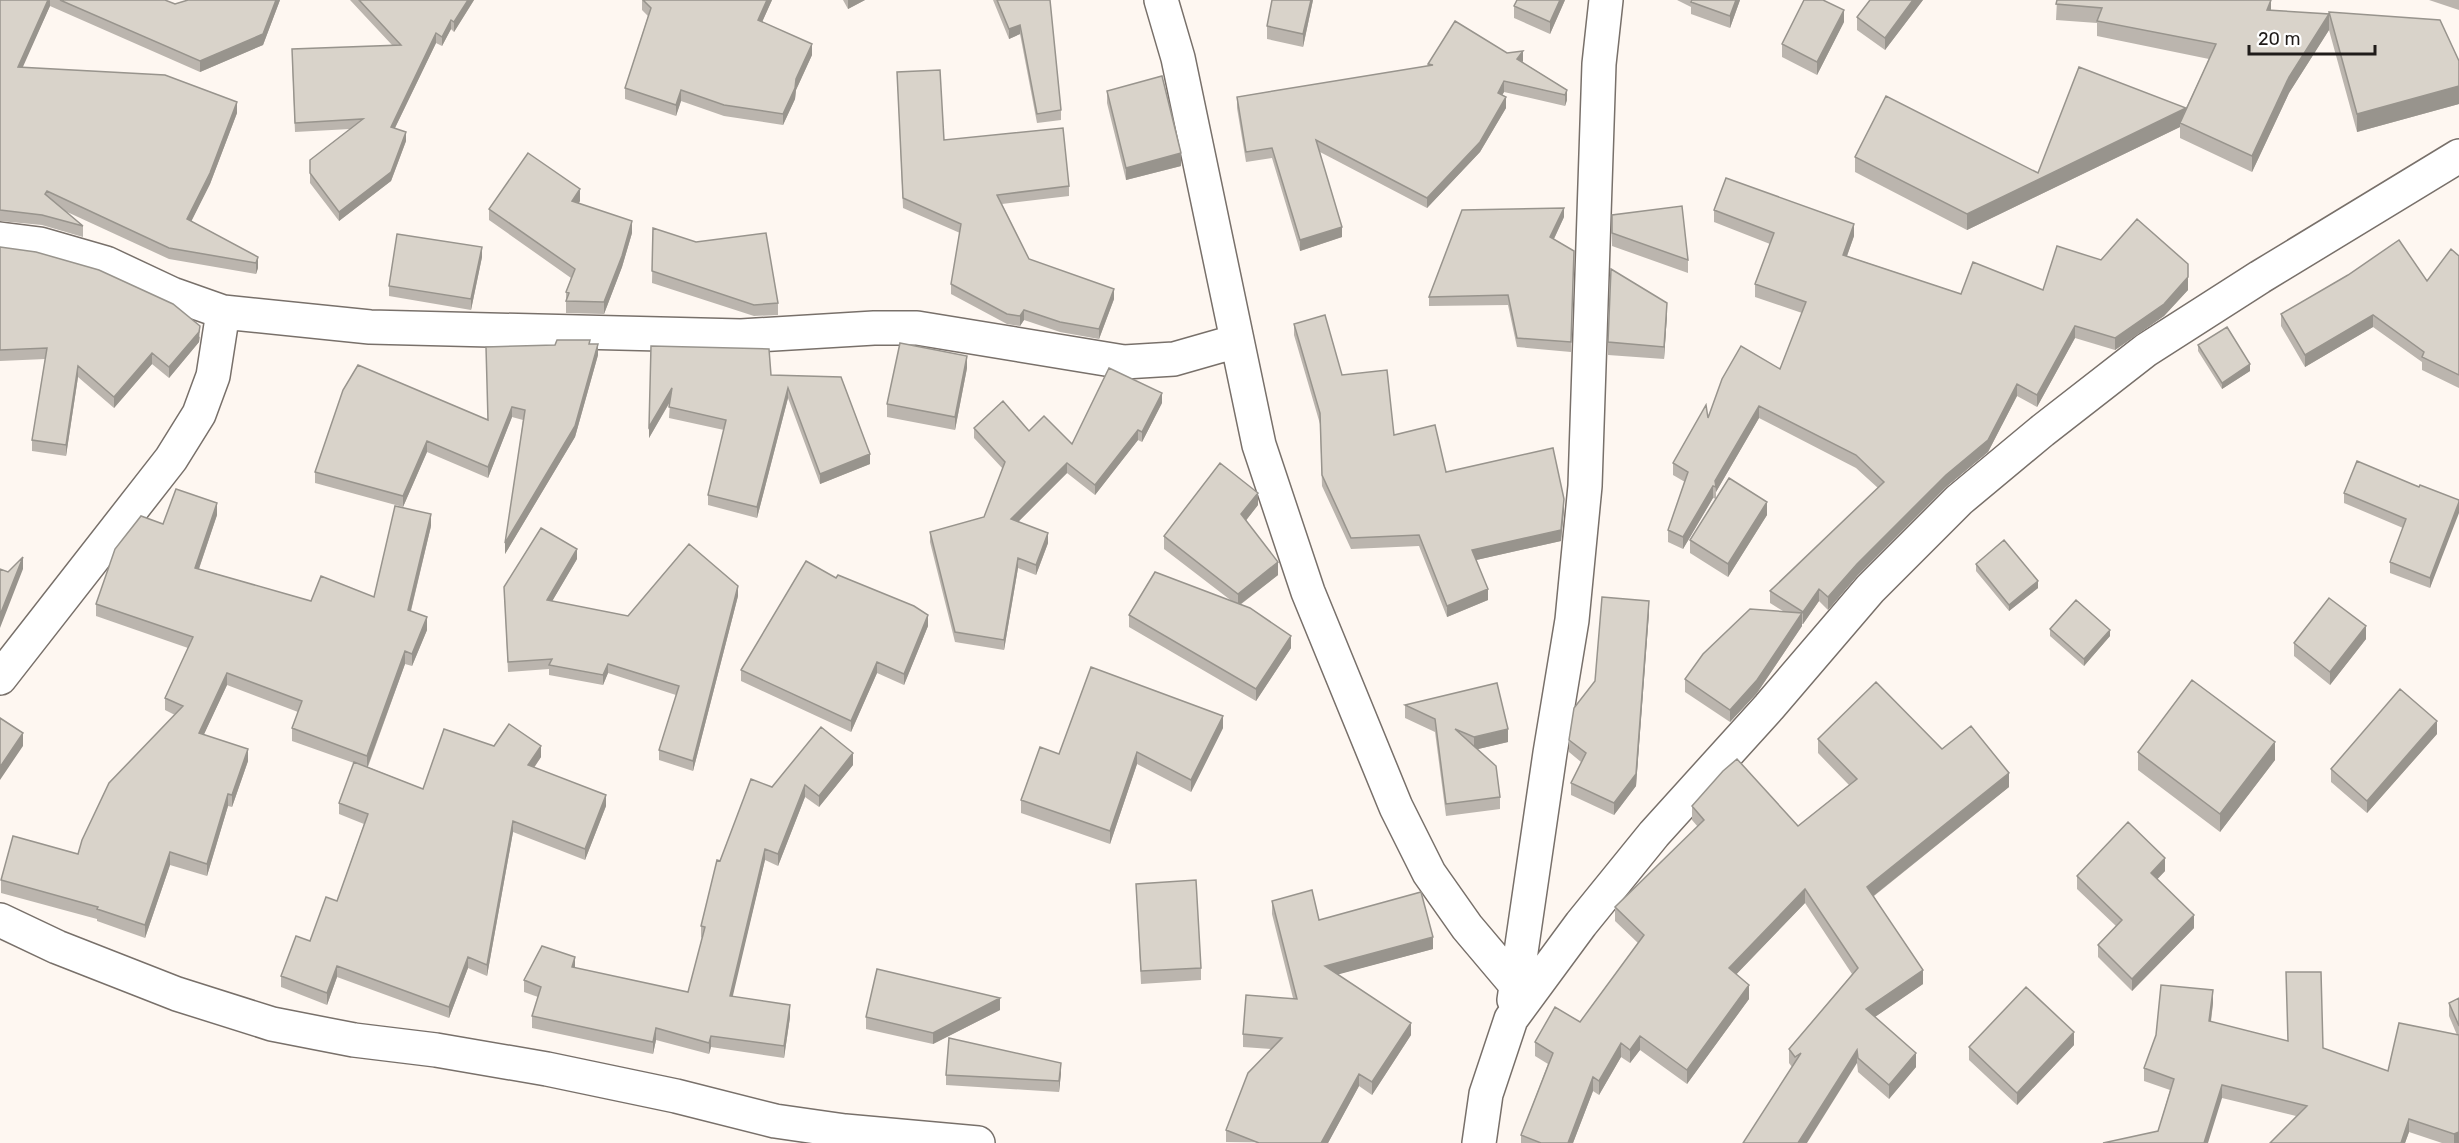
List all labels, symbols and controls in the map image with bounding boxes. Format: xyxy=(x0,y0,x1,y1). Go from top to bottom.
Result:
scale bar xyxy=(2249,18,2375,56)
text: 20 m xyxy=(2258,28,2300,50)

